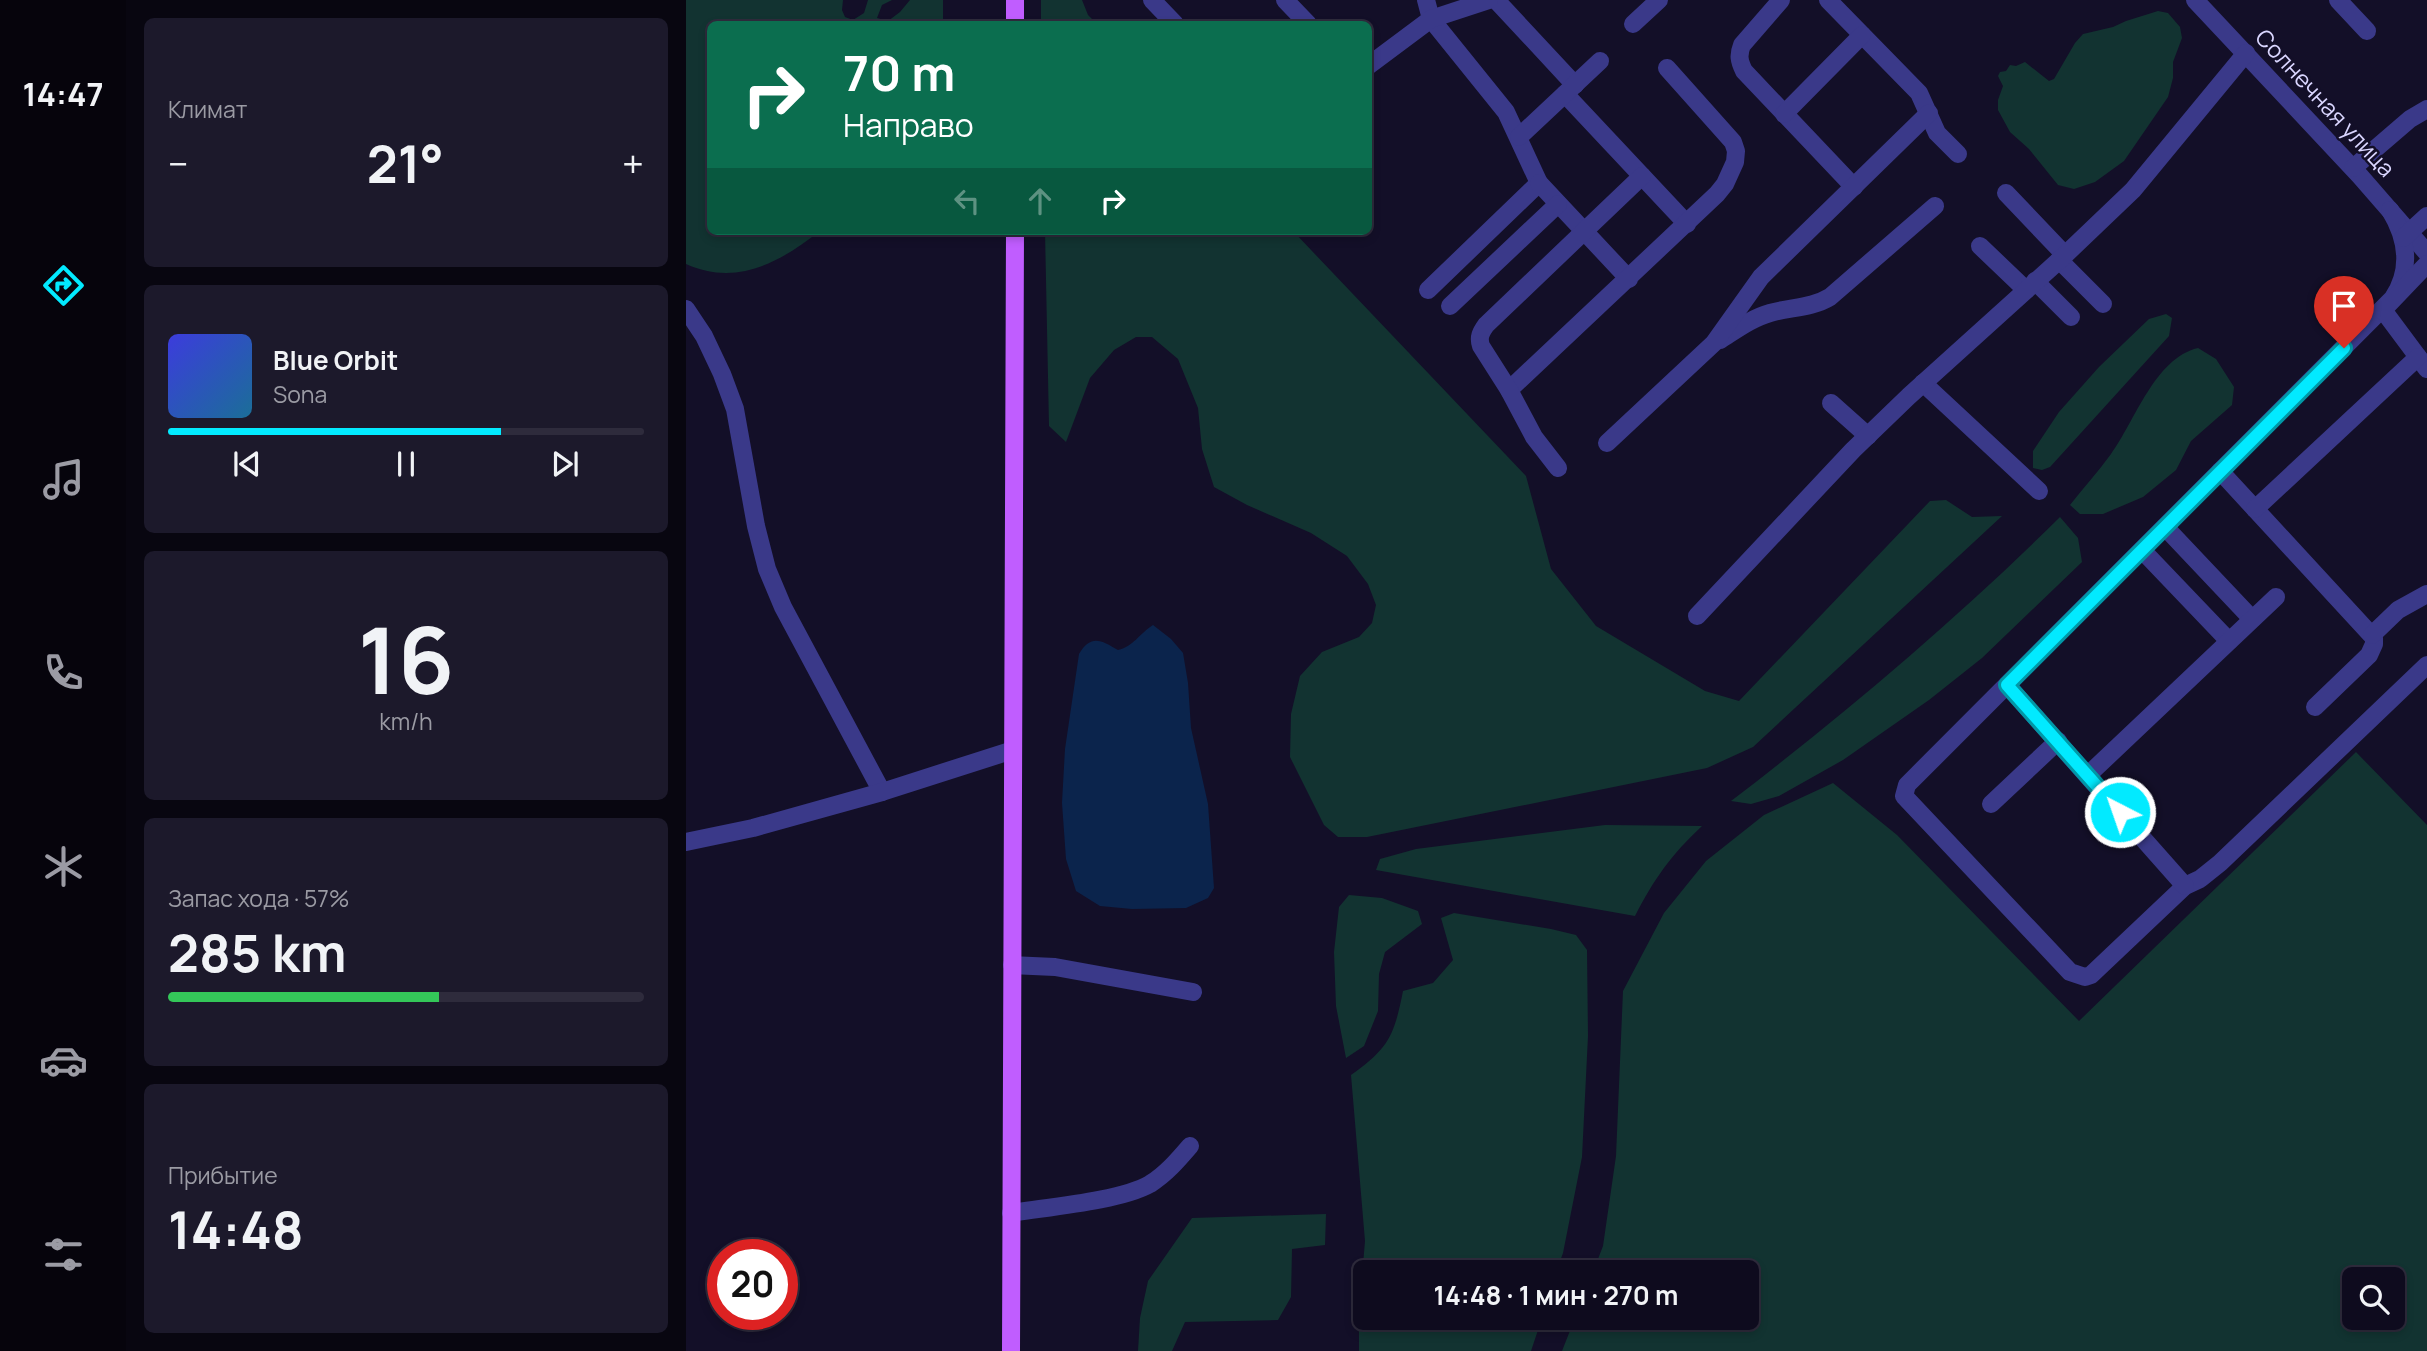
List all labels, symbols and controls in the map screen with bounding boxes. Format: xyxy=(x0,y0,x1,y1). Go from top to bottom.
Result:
street label: Солнечная улица xyxy=(2249,21,2403,183)
text: 70 m xyxy=(843,39,955,106)
icon: right xyxy=(728,49,819,140)
text: 14:47 xyxy=(23,72,104,116)
text: Климат xyxy=(168,93,247,125)
text: Направо xyxy=(843,103,974,147)
text: 21° xyxy=(367,128,444,199)
text: − xyxy=(168,137,189,189)
text: + xyxy=(622,137,644,189)
icon: left xyxy=(948,182,986,220)
icon: ahead xyxy=(1021,182,1059,220)
icon: right xyxy=(1094,182,1132,220)
icon: directions xyxy=(39,261,88,310)
pin xyxy=(2314,276,2374,348)
icon: arrive xyxy=(2325,287,2363,325)
text: Blue Orbit xyxy=(273,342,398,378)
text: Sona xyxy=(273,378,327,410)
icon: previous xyxy=(228,445,266,483)
icon: pause xyxy=(387,445,425,483)
icon: next xyxy=(546,445,584,483)
icon: music xyxy=(39,455,88,504)
text: 16 xyxy=(358,597,454,721)
icon: phone xyxy=(39,648,88,697)
text: km/h xyxy=(379,705,433,737)
position arrow xyxy=(2083,775,2157,849)
icon: climate xyxy=(39,842,88,891)
text: Запас хода · 57% xyxy=(168,882,349,914)
text: 285 km xyxy=(168,917,346,988)
icon: car xyxy=(39,1036,88,1085)
text: Прибытие xyxy=(168,1159,278,1191)
text: 14:48 xyxy=(168,1194,304,1265)
icon: filters xyxy=(39,1230,88,1279)
speed limit sign: 20 xyxy=(707,1239,798,1330)
map controls xyxy=(2342,1267,2405,1330)
button: search xyxy=(2342,1267,2405,1330)
text: 14:48 · 1 мин · 270 m xyxy=(1434,1277,1678,1313)

